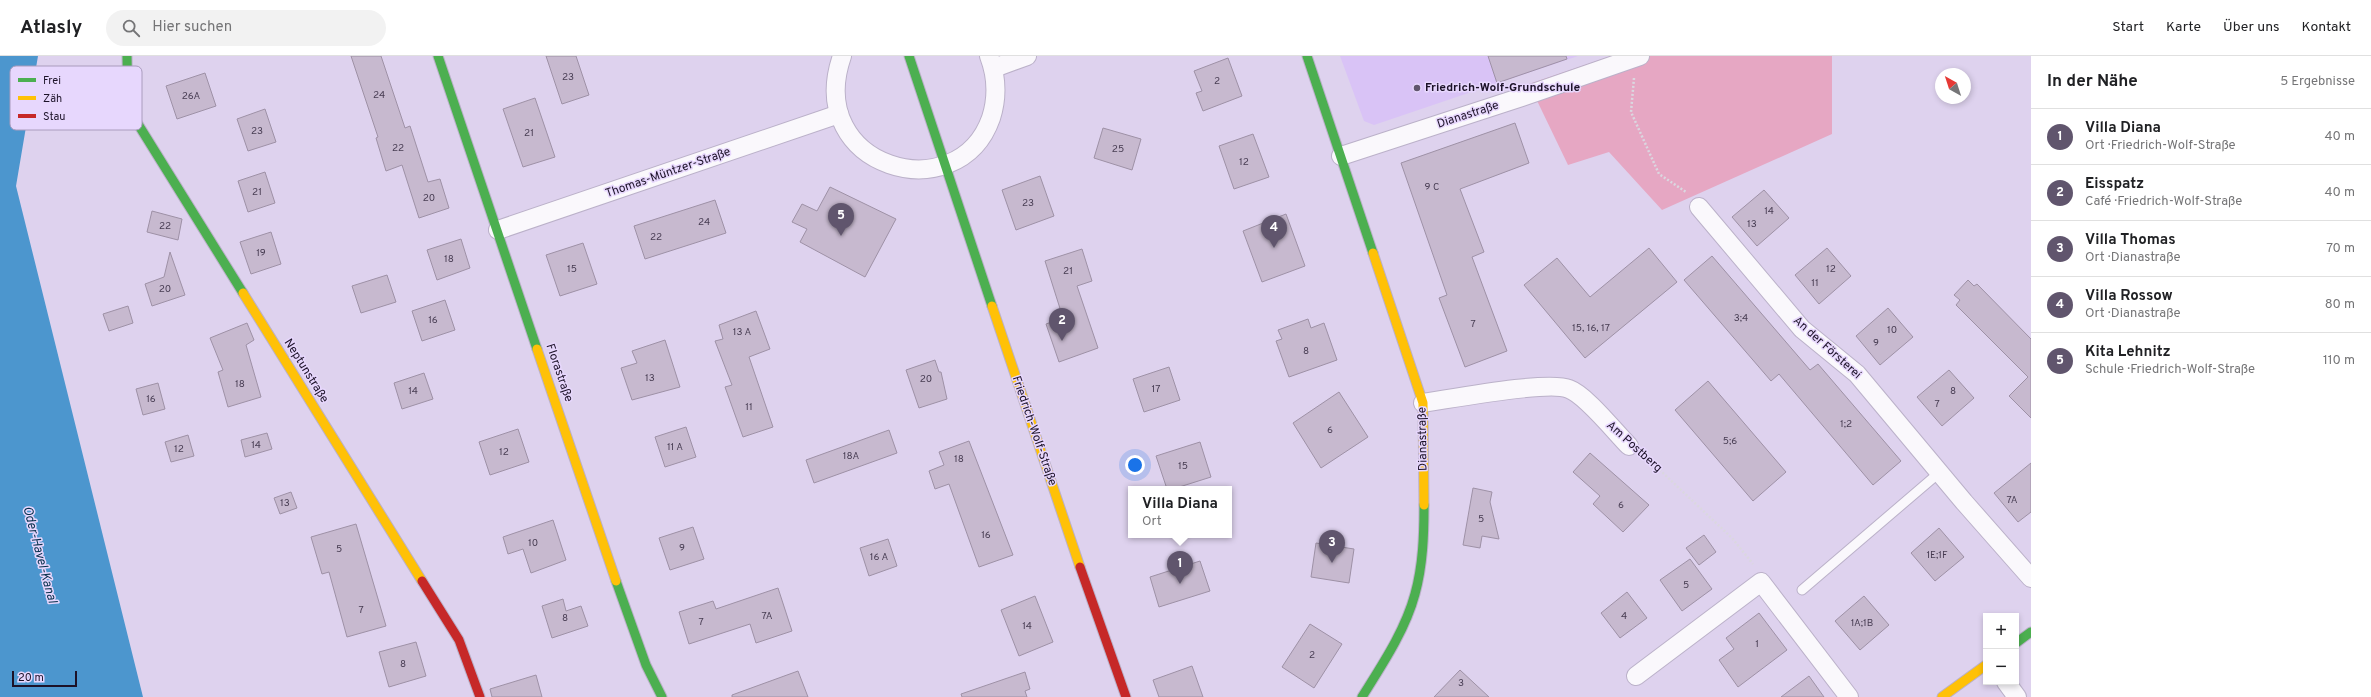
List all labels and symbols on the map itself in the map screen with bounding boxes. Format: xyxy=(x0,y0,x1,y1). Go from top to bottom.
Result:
legend xyxy=(10,66,142,130)
north arrow xyxy=(1935,68,1971,104)
house number: 23 xyxy=(562,71,574,84)
text: Frei xyxy=(43,74,61,88)
house number: 2 xyxy=(1214,75,1220,88)
place label: Friedrich-Wolf-Grundschule xyxy=(1425,80,1580,96)
marker: Friedrich-Wolf-Grundschule xyxy=(1412,83,1422,93)
house number: 24 xyxy=(373,89,385,102)
house number: 26A xyxy=(182,90,201,103)
text: Zäh xyxy=(43,92,62,106)
street label: Dianastraße xyxy=(1435,97,1501,133)
text: Stau xyxy=(43,110,66,124)
house number: 23 xyxy=(251,125,263,138)
house number: 21 xyxy=(524,127,534,140)
house number: 22 xyxy=(392,142,404,155)
house number: 25 xyxy=(1112,143,1124,156)
street label: Thomas-Müntzer-Straße xyxy=(603,144,733,202)
house number: 12 xyxy=(1239,156,1249,169)
house number: 9 C xyxy=(1425,181,1439,194)
house number: 21 xyxy=(252,186,262,199)
house number: 20 xyxy=(423,192,435,205)
house number: 23 xyxy=(1022,197,1034,210)
pin: 5 xyxy=(828,203,854,236)
house number: 14 xyxy=(1764,205,1774,218)
pin: 4 xyxy=(1261,215,1287,248)
house number: 24 xyxy=(698,216,710,229)
house number: 13 xyxy=(1747,218,1757,231)
house number: 22 xyxy=(159,220,171,233)
house number: 22 xyxy=(650,231,662,244)
house number: 19 xyxy=(256,247,266,260)
house number: 18 xyxy=(444,253,454,266)
house number: 15 xyxy=(567,263,577,276)
house number: 12 xyxy=(1826,263,1836,276)
house number: 21 xyxy=(1063,265,1073,278)
house number: 11 xyxy=(1811,277,1819,290)
house number: 20 xyxy=(159,283,171,296)
pin: 2 xyxy=(1049,308,1075,341)
house number: 3;4 xyxy=(1734,312,1748,325)
street label: An der Försterei xyxy=(1789,313,1865,383)
house number: 16 xyxy=(428,314,438,327)
house number: 7 xyxy=(1470,318,1476,331)
house number: 15, 16, 17 xyxy=(1572,322,1610,335)
house number: 10 xyxy=(1887,324,1897,337)
house number: 13 A xyxy=(733,326,751,339)
street label: Neptunstraße xyxy=(280,336,332,406)
house number: 9 xyxy=(1873,337,1879,350)
street label: Florastraße xyxy=(542,342,576,404)
house number: 8 xyxy=(1303,345,1309,358)
house number: 13 xyxy=(645,372,655,385)
house number: 20 xyxy=(920,373,932,386)
street label: Friedrich-Wolf-Straße xyxy=(1008,374,1060,488)
house number: 18 xyxy=(235,378,245,391)
house number: 17 xyxy=(1152,383,1160,396)
house number: 14 xyxy=(408,385,418,398)
house number: 8 xyxy=(1950,385,1956,398)
house number: 16 xyxy=(146,393,156,406)
house number: 7 xyxy=(1934,398,1940,411)
house number: 11 xyxy=(745,401,753,414)
street label: Dianastraße xyxy=(1414,407,1432,471)
street label: Am Postberg xyxy=(1603,418,1665,476)
house number: 1;2 xyxy=(1840,418,1852,431)
house number: 6 xyxy=(1327,424,1333,437)
house number: 5;6 xyxy=(1723,435,1737,448)
house number: 14 xyxy=(251,439,261,452)
house number: 11 A xyxy=(667,441,683,454)
house number: 12 xyxy=(174,443,184,456)
house number: 12 xyxy=(499,446,509,459)
house number: 18A xyxy=(843,450,859,463)
house number: 18 xyxy=(954,453,964,466)
your location xyxy=(1125,455,1145,475)
house number: 15 xyxy=(1178,460,1188,473)
house number: 7A xyxy=(2007,494,2018,507)
house number: 13 xyxy=(280,497,290,510)
house number: 6 xyxy=(1618,499,1624,512)
water label: Oder-Havel-Kanal xyxy=(18,505,60,606)
house number: 5 xyxy=(1478,513,1484,526)
house number: 16 xyxy=(981,529,991,542)
pin: 3 xyxy=(1319,530,1345,563)
house number: 10 xyxy=(528,537,538,550)
house number: 9 xyxy=(679,542,685,555)
house number: 5 xyxy=(336,543,342,556)
house number: 1E;1F xyxy=(1926,549,1948,562)
house number: 16 A xyxy=(870,551,888,564)
pin: 1 xyxy=(1167,551,1193,584)
house number: 5 xyxy=(1683,579,1689,592)
house number: 7 xyxy=(358,604,364,617)
house number: 7A xyxy=(762,610,773,623)
house number: 4 xyxy=(1621,610,1627,623)
house number: 8 xyxy=(562,612,568,625)
house number: 7 xyxy=(698,616,704,629)
house number: 1A;1B xyxy=(1851,617,1873,630)
house number: 14 xyxy=(1022,620,1032,633)
house number: 1 xyxy=(1755,638,1759,651)
house number: 2 xyxy=(1309,649,1315,662)
house number: 8 xyxy=(400,658,406,671)
scale bar xyxy=(12,669,77,688)
house number: 3 xyxy=(1458,677,1464,690)

